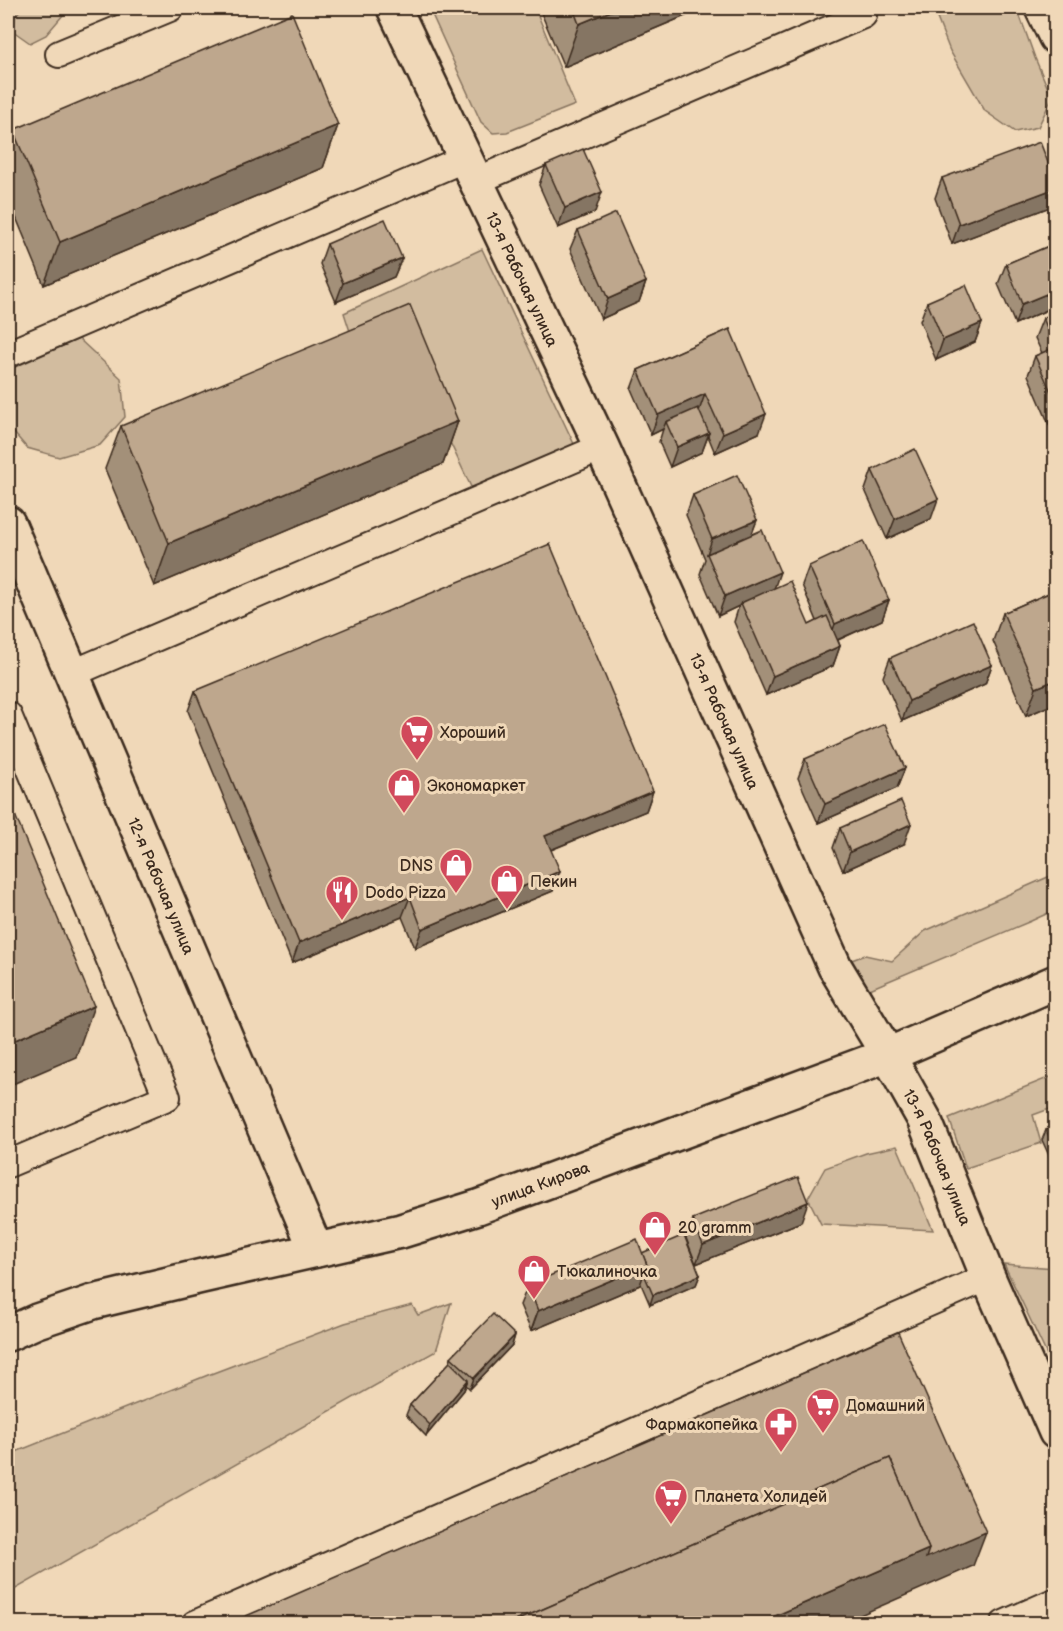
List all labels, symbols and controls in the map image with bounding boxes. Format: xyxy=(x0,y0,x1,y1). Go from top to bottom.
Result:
street label: 13-я Рабочая улица xyxy=(481,209,561,351)
street label: 13-я Рабочая улица xyxy=(685,651,762,793)
supermarket icon: Хороший xyxy=(399,714,435,761)
place label: Хороший xyxy=(440,724,506,743)
shop icon: Экономаркет xyxy=(386,767,422,814)
place label: Экономаркет xyxy=(427,777,526,796)
street label: 12-я Рабочая улица xyxy=(123,815,198,958)
shop icon: DNS xyxy=(438,847,474,894)
place label: DNS xyxy=(400,857,433,876)
shop icon: Пекин xyxy=(489,863,525,910)
place label: Пекин xyxy=(530,873,577,892)
restaurant icon: Dodo Pizza xyxy=(324,874,360,921)
place label: Dodo Pizza xyxy=(365,884,446,903)
street label: 13-я Рабочая улица xyxy=(898,1086,974,1229)
street label: улица Кирова xyxy=(489,1158,593,1212)
shop icon: 20 gramm xyxy=(637,1209,673,1256)
place label: 20 gramm xyxy=(678,1219,751,1238)
shop icon: Тюкалиночка xyxy=(516,1253,552,1300)
place label: Тюкалиночка xyxy=(557,1263,658,1282)
supermarket icon: Домашний xyxy=(805,1387,841,1434)
place label: Домашний xyxy=(846,1397,925,1416)
pharmacy icon: Фармакопейка xyxy=(763,1406,799,1453)
place label: Фармакопейка xyxy=(646,1416,759,1435)
supermarket icon: Планета Холидей xyxy=(653,1478,689,1525)
place label: Планета Холидей xyxy=(694,1488,827,1507)

